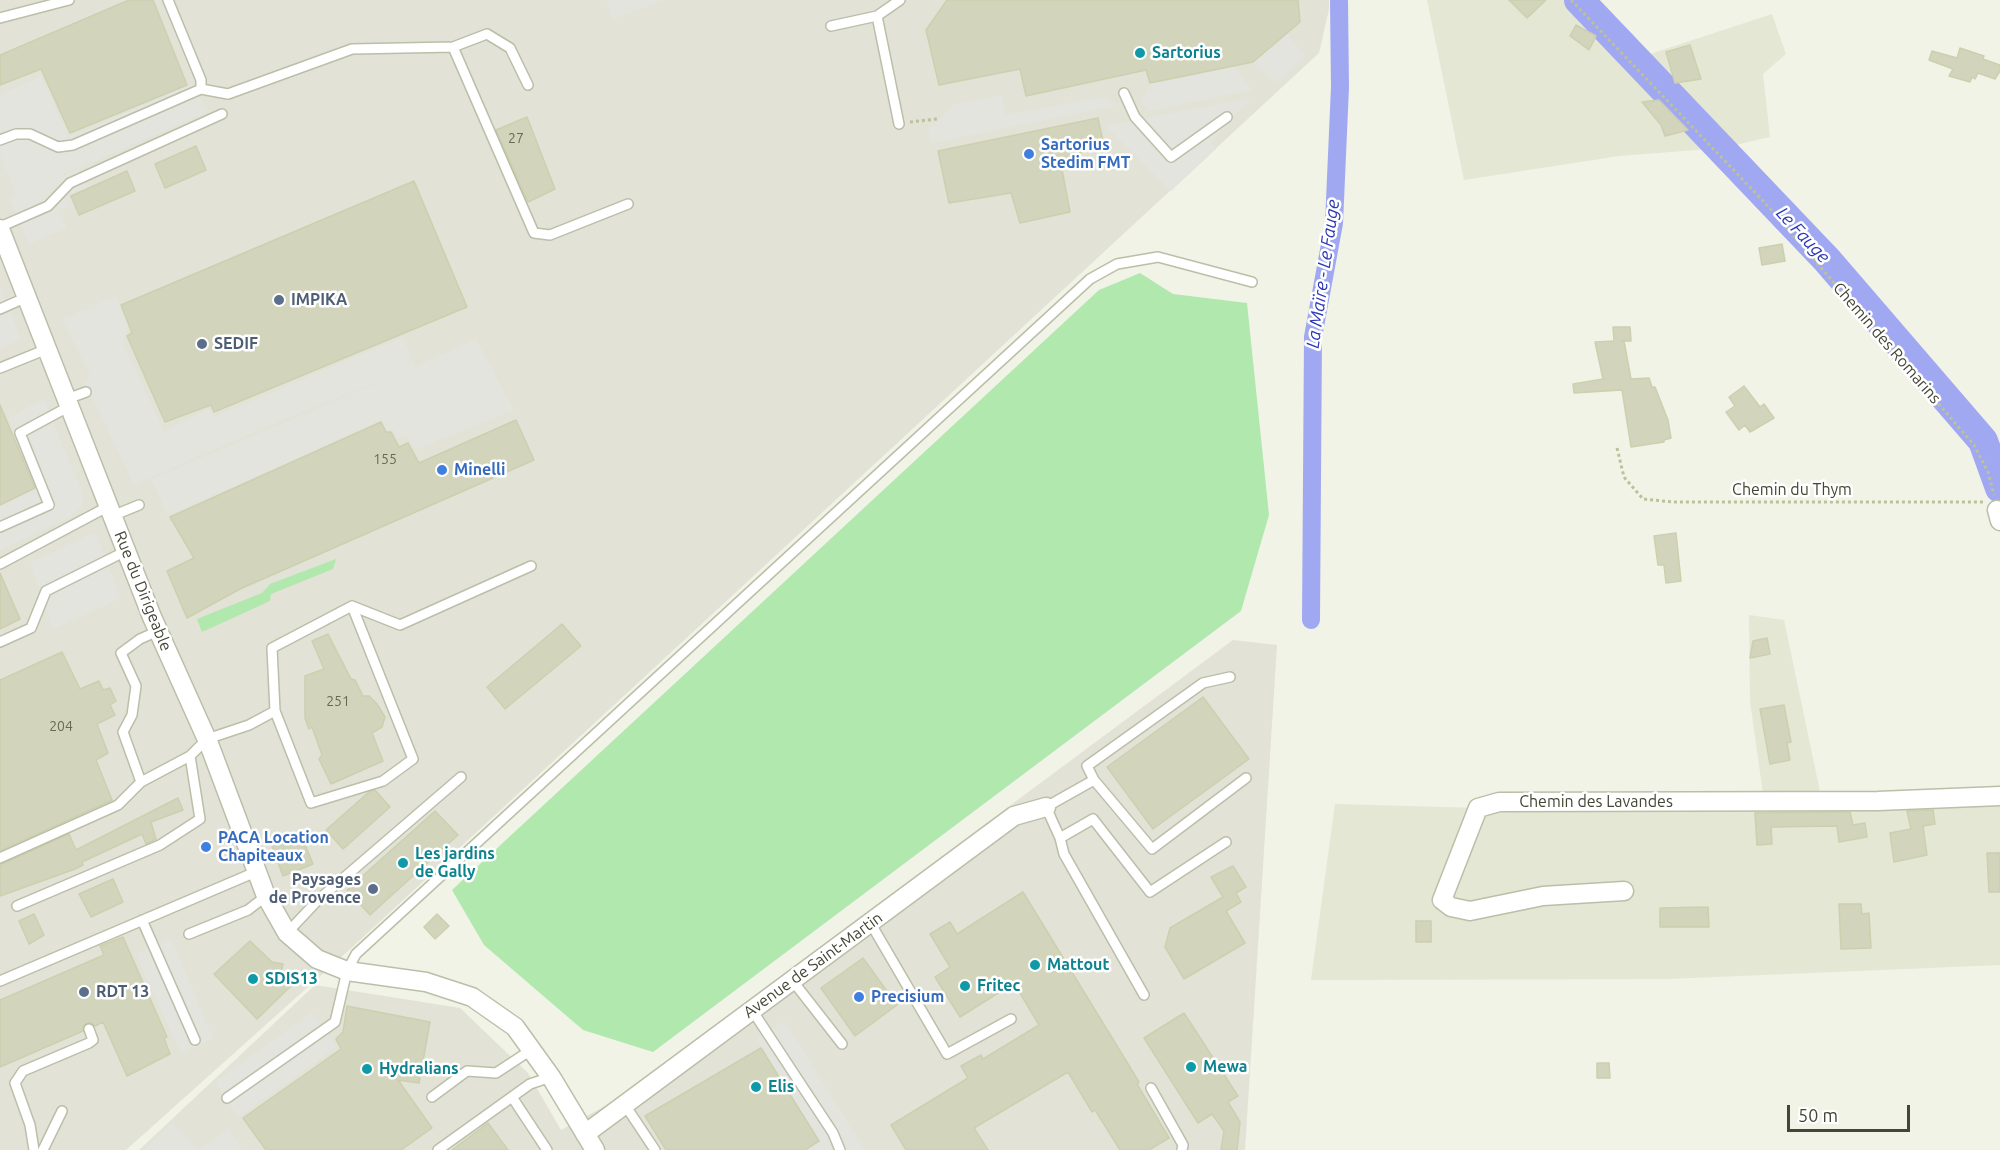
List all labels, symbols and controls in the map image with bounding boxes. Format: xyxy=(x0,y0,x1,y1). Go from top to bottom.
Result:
place label: Sartorius xyxy=(1152,43,1221,63)
marker: Sartorius xyxy=(1133,46,1147,60)
house number: 27 xyxy=(508,130,524,146)
place label: Sartorius Stedim FMT xyxy=(1041,135,1130,173)
marker: Sartorius Stedim FMT xyxy=(1022,147,1036,161)
water label: La Maïre - Le Fauge xyxy=(1302,198,1344,350)
water label: Le Fauge xyxy=(1772,203,1834,267)
street label: Chemin des Romarins xyxy=(1829,278,1945,408)
place label: IMPIKA xyxy=(291,290,347,310)
marker: IMPIKA xyxy=(272,293,286,307)
place label: SEDIF xyxy=(214,334,258,354)
marker: SEDIF xyxy=(195,337,209,351)
house number: 155 xyxy=(373,451,397,467)
place label: Minelli xyxy=(454,460,505,480)
marker: Minelli xyxy=(435,463,449,477)
street label: Chemin du Thym xyxy=(1732,480,1852,500)
street label: Rue du Dirigeable xyxy=(110,528,176,654)
house number: 251 xyxy=(326,693,350,709)
house number: 204 xyxy=(49,718,73,734)
street label: Chemin des Lavandes xyxy=(1519,792,1673,812)
place label: PACA Location Chapiteaux xyxy=(218,828,329,866)
marker: PACA Location Chapiteaux xyxy=(199,840,213,854)
place label: Les jardins de Gally xyxy=(415,844,495,882)
marker: Les jardins de Gally xyxy=(396,856,410,870)
place label: Paysages de Provence xyxy=(269,870,361,908)
marker: Paysages de Provence xyxy=(366,882,380,896)
street label: Avenue de Saint-Martin xyxy=(740,908,886,1022)
place label: Mattout xyxy=(1047,955,1109,975)
marker: Mattout xyxy=(1028,958,1042,972)
place label: SDIS13 xyxy=(265,969,318,989)
marker: SDIS13 xyxy=(246,972,260,986)
place label: Fritec xyxy=(977,976,1020,996)
marker: Fritec xyxy=(958,979,972,993)
place label: RDT 13 xyxy=(96,982,149,1002)
marker: RDT 13 xyxy=(77,985,91,999)
place label: Precisium xyxy=(871,987,944,1007)
marker: Precisium xyxy=(852,990,866,1004)
place label: Mewa xyxy=(1203,1057,1248,1077)
place label: Hydralians xyxy=(379,1059,459,1079)
marker: Mewa xyxy=(1184,1060,1198,1074)
marker: Hydralians xyxy=(360,1062,374,1076)
place label: Elis xyxy=(768,1077,794,1097)
marker: Elis xyxy=(749,1080,763,1094)
scale bar xyxy=(1790,1093,1913,1131)
text: 50 m xyxy=(1798,1105,1838,1125)

